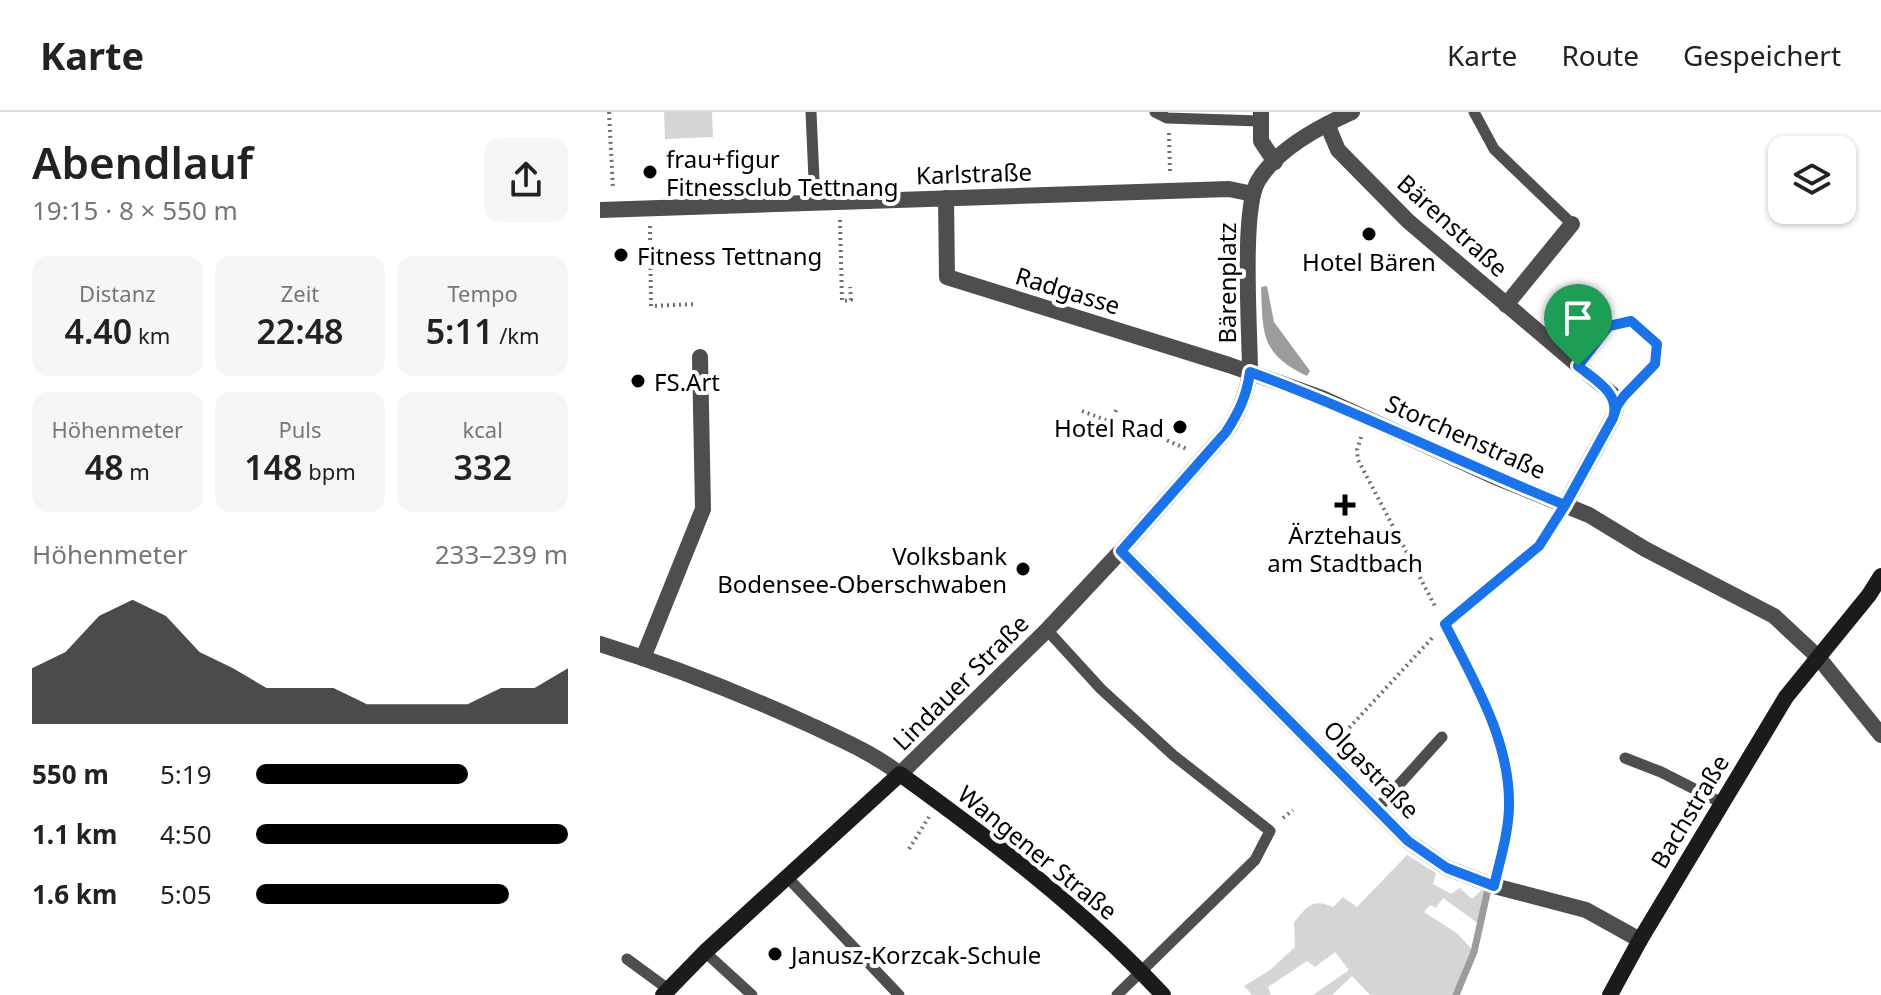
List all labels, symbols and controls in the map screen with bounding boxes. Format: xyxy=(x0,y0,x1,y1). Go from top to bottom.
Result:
text: Karte xyxy=(40,29,144,81)
text: Karte xyxy=(1447,36,1517,74)
text: Route xyxy=(1561,36,1639,74)
text: Gespeichert xyxy=(1683,36,1841,74)
text: Abendlauf xyxy=(32,132,253,192)
map controls xyxy=(1768,136,1856,224)
button: layers xyxy=(1768,136,1856,224)
button: share xyxy=(484,138,568,222)
place label: frau+figur Fitnessclub Tettnang xyxy=(666,142,899,203)
street label: Karlstraße xyxy=(915,154,1033,192)
marker: frau+figur Fitnessclub Tettnang xyxy=(641,163,659,181)
street label: Bärenstraße xyxy=(1390,166,1516,284)
text: 19:15 · 8 × 550 m xyxy=(32,192,238,228)
street label: Bärenplatz xyxy=(1210,222,1243,344)
marker: Hotel Bären xyxy=(1360,225,1378,243)
place label: Fitness Tettnang xyxy=(637,239,822,272)
place label: Hotel Bären xyxy=(1302,245,1436,278)
marker: Fitness Tettnang xyxy=(612,246,630,264)
street label: Radgasse xyxy=(1012,258,1124,322)
text: Distanz xyxy=(79,278,156,308)
text: Zeit xyxy=(281,278,319,308)
text: Tempo xyxy=(447,278,518,308)
pin xyxy=(1544,284,1612,366)
icon: arrive xyxy=(1556,296,1600,340)
text: 4.40 xyxy=(64,308,132,354)
text: 22:48 xyxy=(256,308,344,354)
text: 5:11 xyxy=(426,308,493,354)
text: km xyxy=(132,320,170,350)
text: /km xyxy=(493,320,540,350)
place label: FS.Art xyxy=(654,365,720,398)
marker: FS.Art xyxy=(629,372,647,390)
street label: Storchenstraße xyxy=(1381,386,1551,486)
place label: Hotel Rad xyxy=(1054,411,1164,444)
text: Höhenmeter xyxy=(52,414,183,444)
text: Puls xyxy=(278,414,322,444)
text: kcal xyxy=(463,414,503,444)
marker: Hotel Rad xyxy=(1171,418,1189,436)
text: 48 xyxy=(85,444,124,490)
text: 148 xyxy=(244,444,302,490)
text: 332 xyxy=(453,444,512,490)
text: m xyxy=(124,456,150,486)
text: bpm xyxy=(302,456,356,486)
marker: Ärztehaus am Stadtbach xyxy=(1334,494,1356,516)
place label: Ärztehaus am Stadtbach xyxy=(1267,518,1423,579)
text: Höhenmeter xyxy=(32,536,188,572)
text: 233–239 m xyxy=(435,536,568,572)
place label: Volksbank Bodensee-Oberschwaben xyxy=(717,539,1007,600)
marker: Volksbank Bodensee-Oberschwaben xyxy=(1014,560,1032,578)
street label: Lindauer Straße xyxy=(885,607,1035,757)
street label: Olgastraße xyxy=(1317,713,1427,825)
street label: Bachstraße xyxy=(1642,748,1736,874)
text: 550 m xyxy=(32,756,109,792)
text: 5:19 xyxy=(160,756,212,792)
street label: Wangener Straße xyxy=(951,777,1125,927)
text: 1.1 km xyxy=(32,816,117,852)
text: 4:50 xyxy=(160,816,212,852)
text: 1.6 km xyxy=(32,876,117,912)
text: 5:05 xyxy=(160,876,212,912)
place label: Janusz-Korzcak-Schule xyxy=(789,938,1041,971)
marker: Janusz-Korzcak-Schule xyxy=(766,945,784,963)

